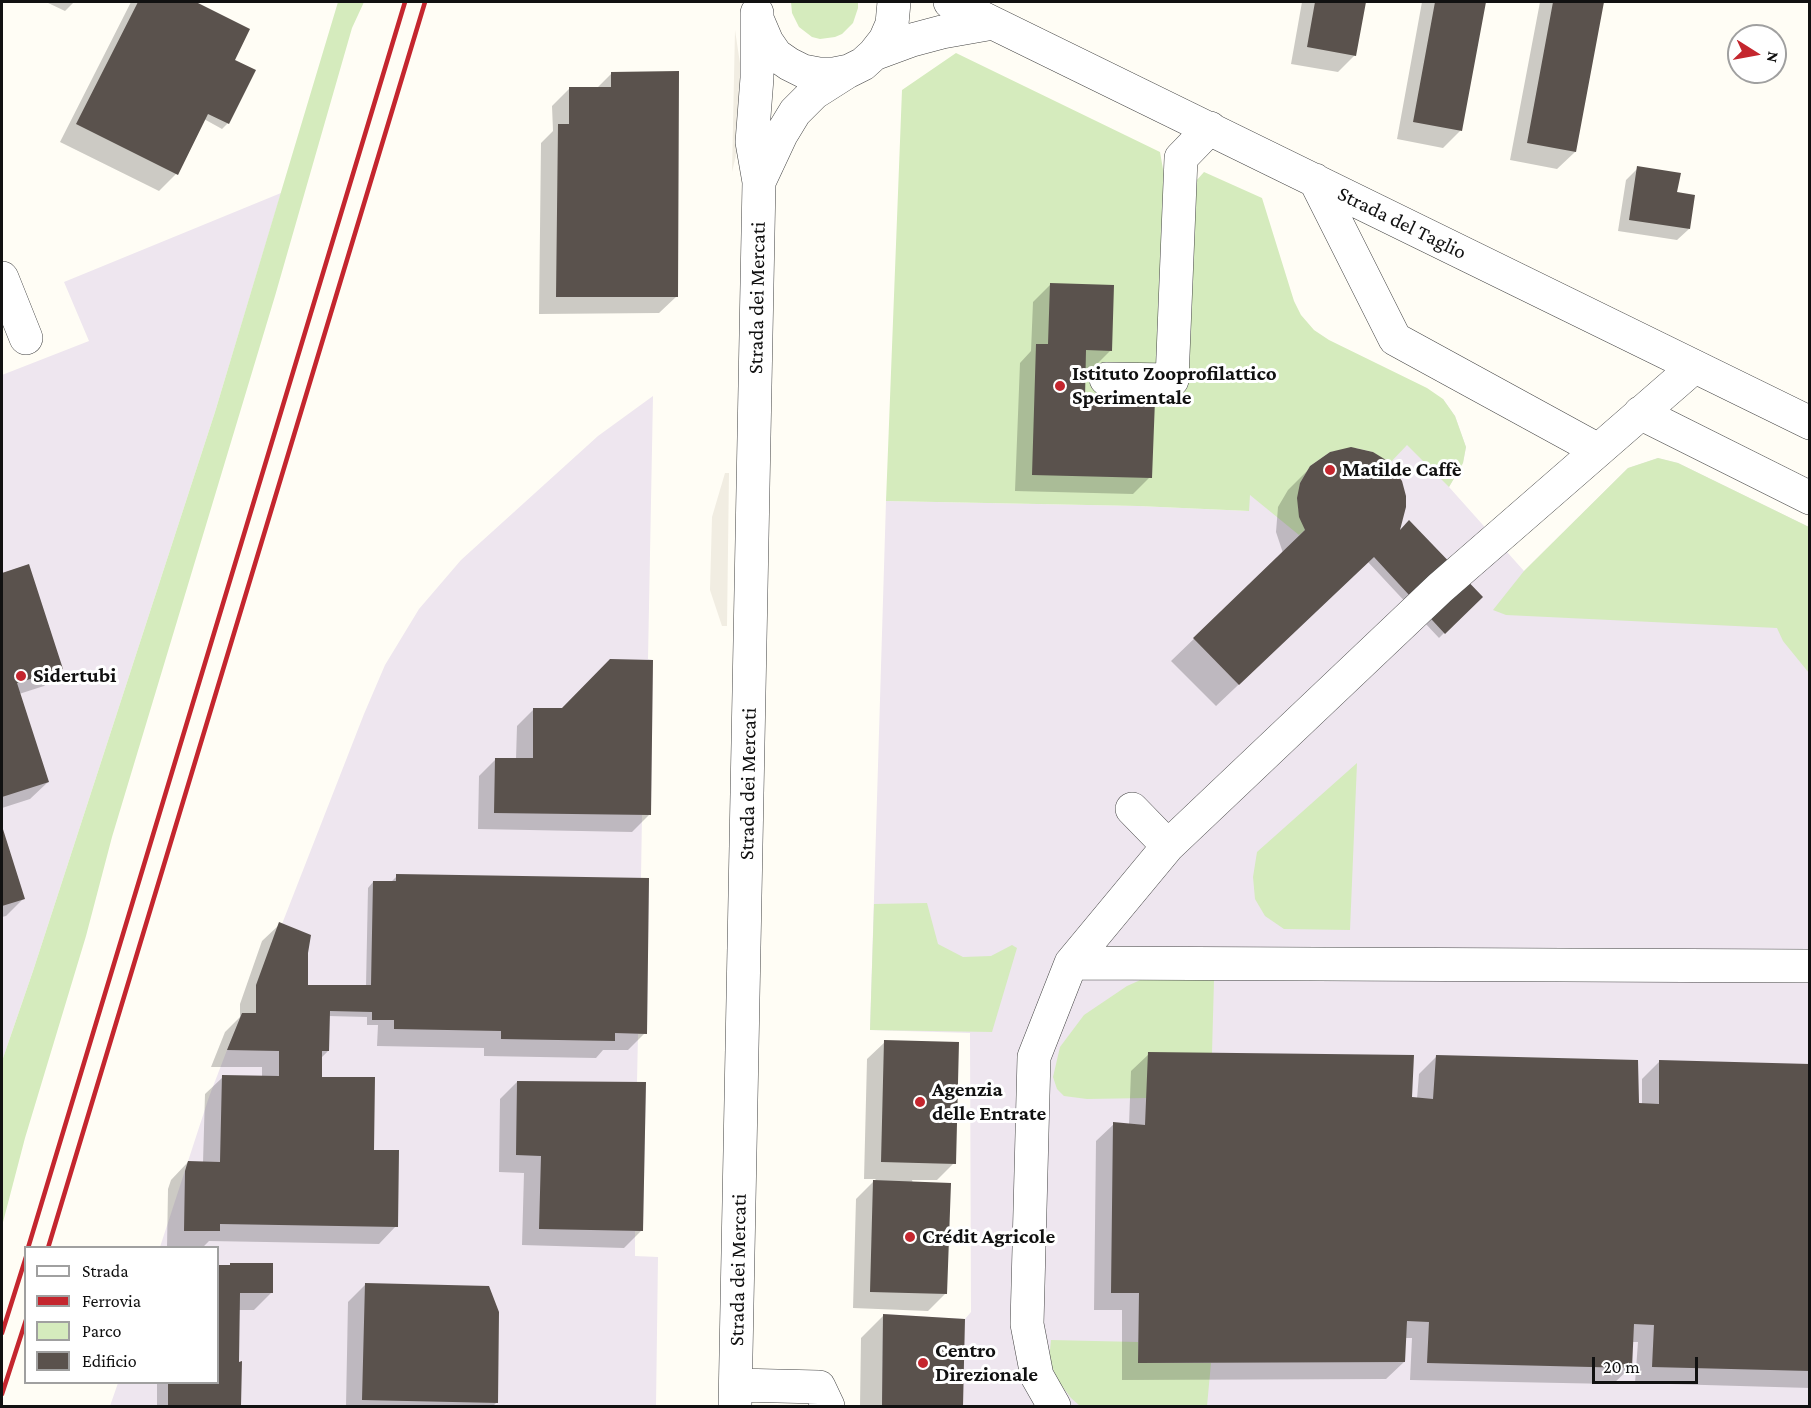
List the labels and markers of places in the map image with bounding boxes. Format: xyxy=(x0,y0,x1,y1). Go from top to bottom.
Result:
place label: Istituto Zooprofilattico Sperimentale xyxy=(1072,361,1277,411)
marker: Istituto Zooprofilattico Sperimentale xyxy=(1053,379,1067,393)
place label: Matilde Caffè xyxy=(1342,457,1462,483)
marker: Matilde Caffè xyxy=(1323,463,1337,477)
place label: Sidertubi xyxy=(33,663,116,689)
marker: Sidertubi xyxy=(14,669,28,683)
place label: Agenzia delle Entrate xyxy=(932,1077,1046,1127)
marker: Agenzia delle Entrate xyxy=(913,1095,927,1109)
place label: Crédit Agricole xyxy=(922,1224,1055,1250)
marker: Crédit Agricole xyxy=(903,1230,917,1244)
place label: Centro Direzionale xyxy=(935,1338,1038,1388)
marker: Centro Direzionale xyxy=(916,1356,930,1370)

